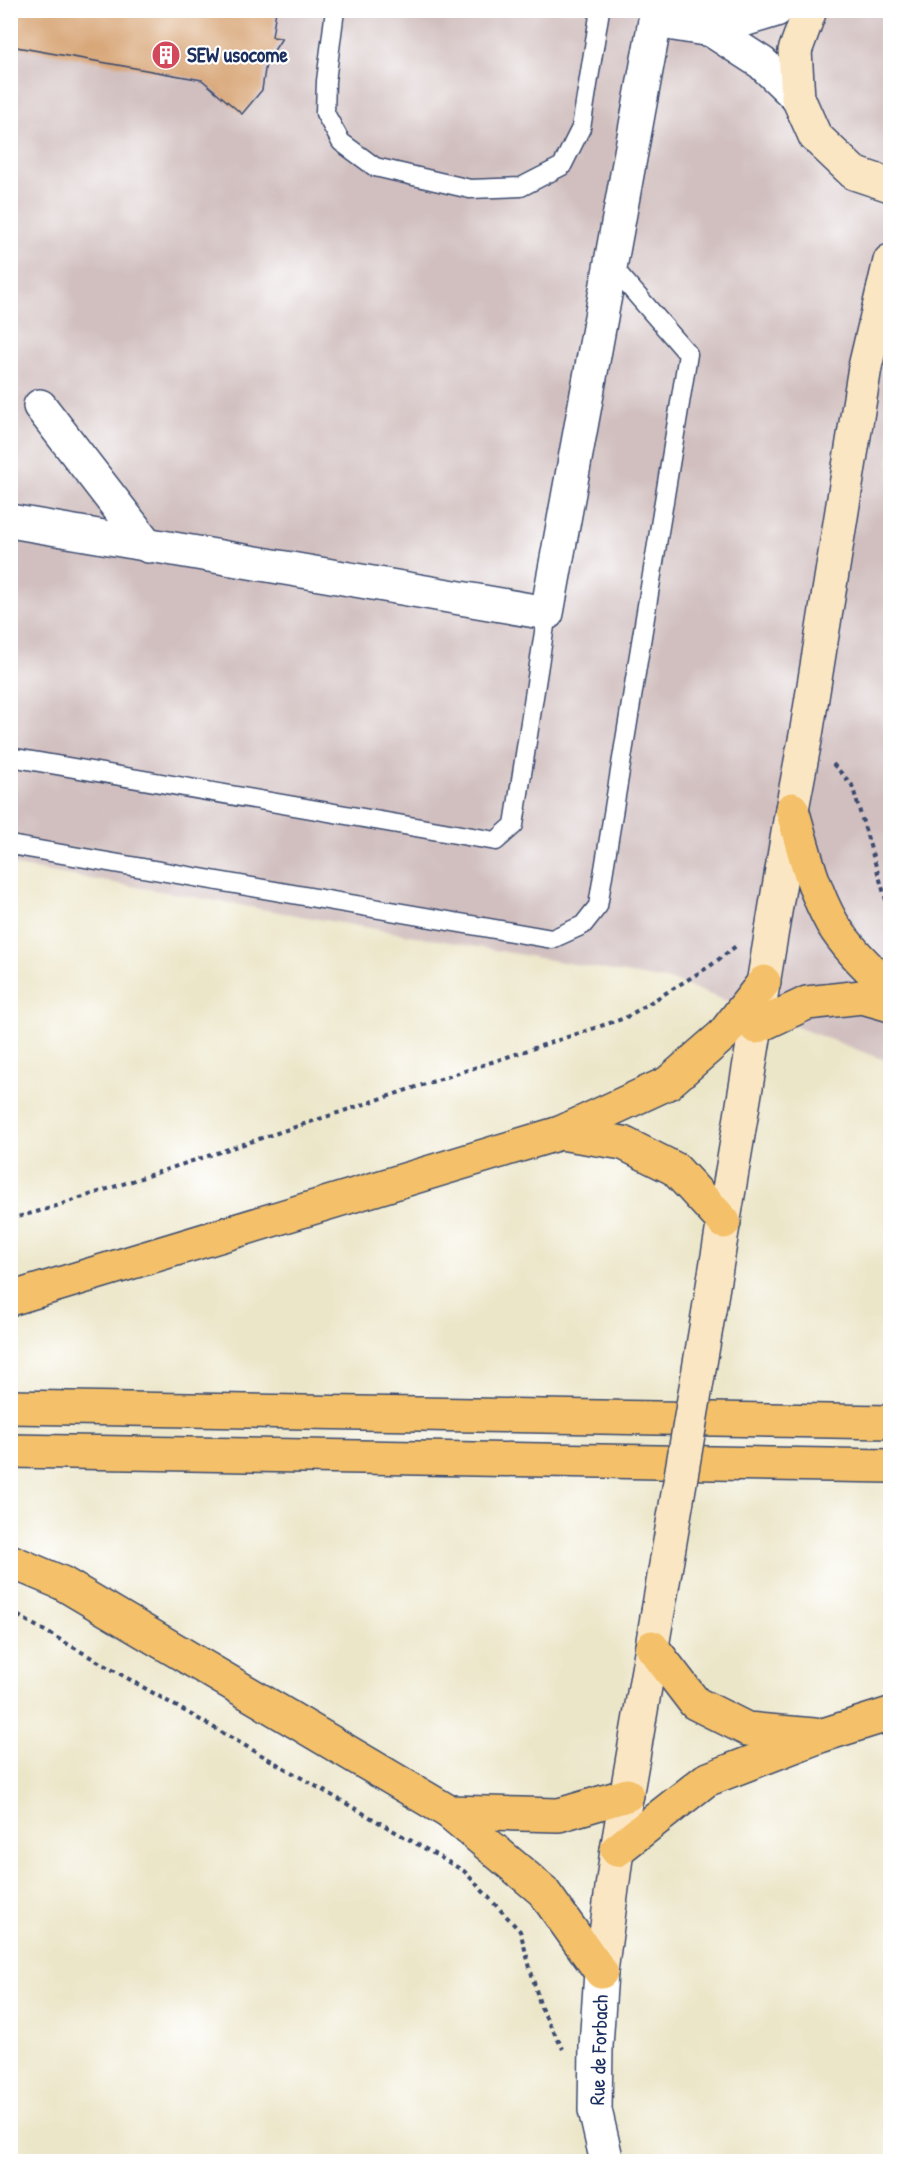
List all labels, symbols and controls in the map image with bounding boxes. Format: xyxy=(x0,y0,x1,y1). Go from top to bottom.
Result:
building icon: SEW usocome xyxy=(150,39,182,71)
place label: SEW usocome xyxy=(187,40,289,69)
street label: Rue de Forbach xyxy=(582,1994,615,2106)

